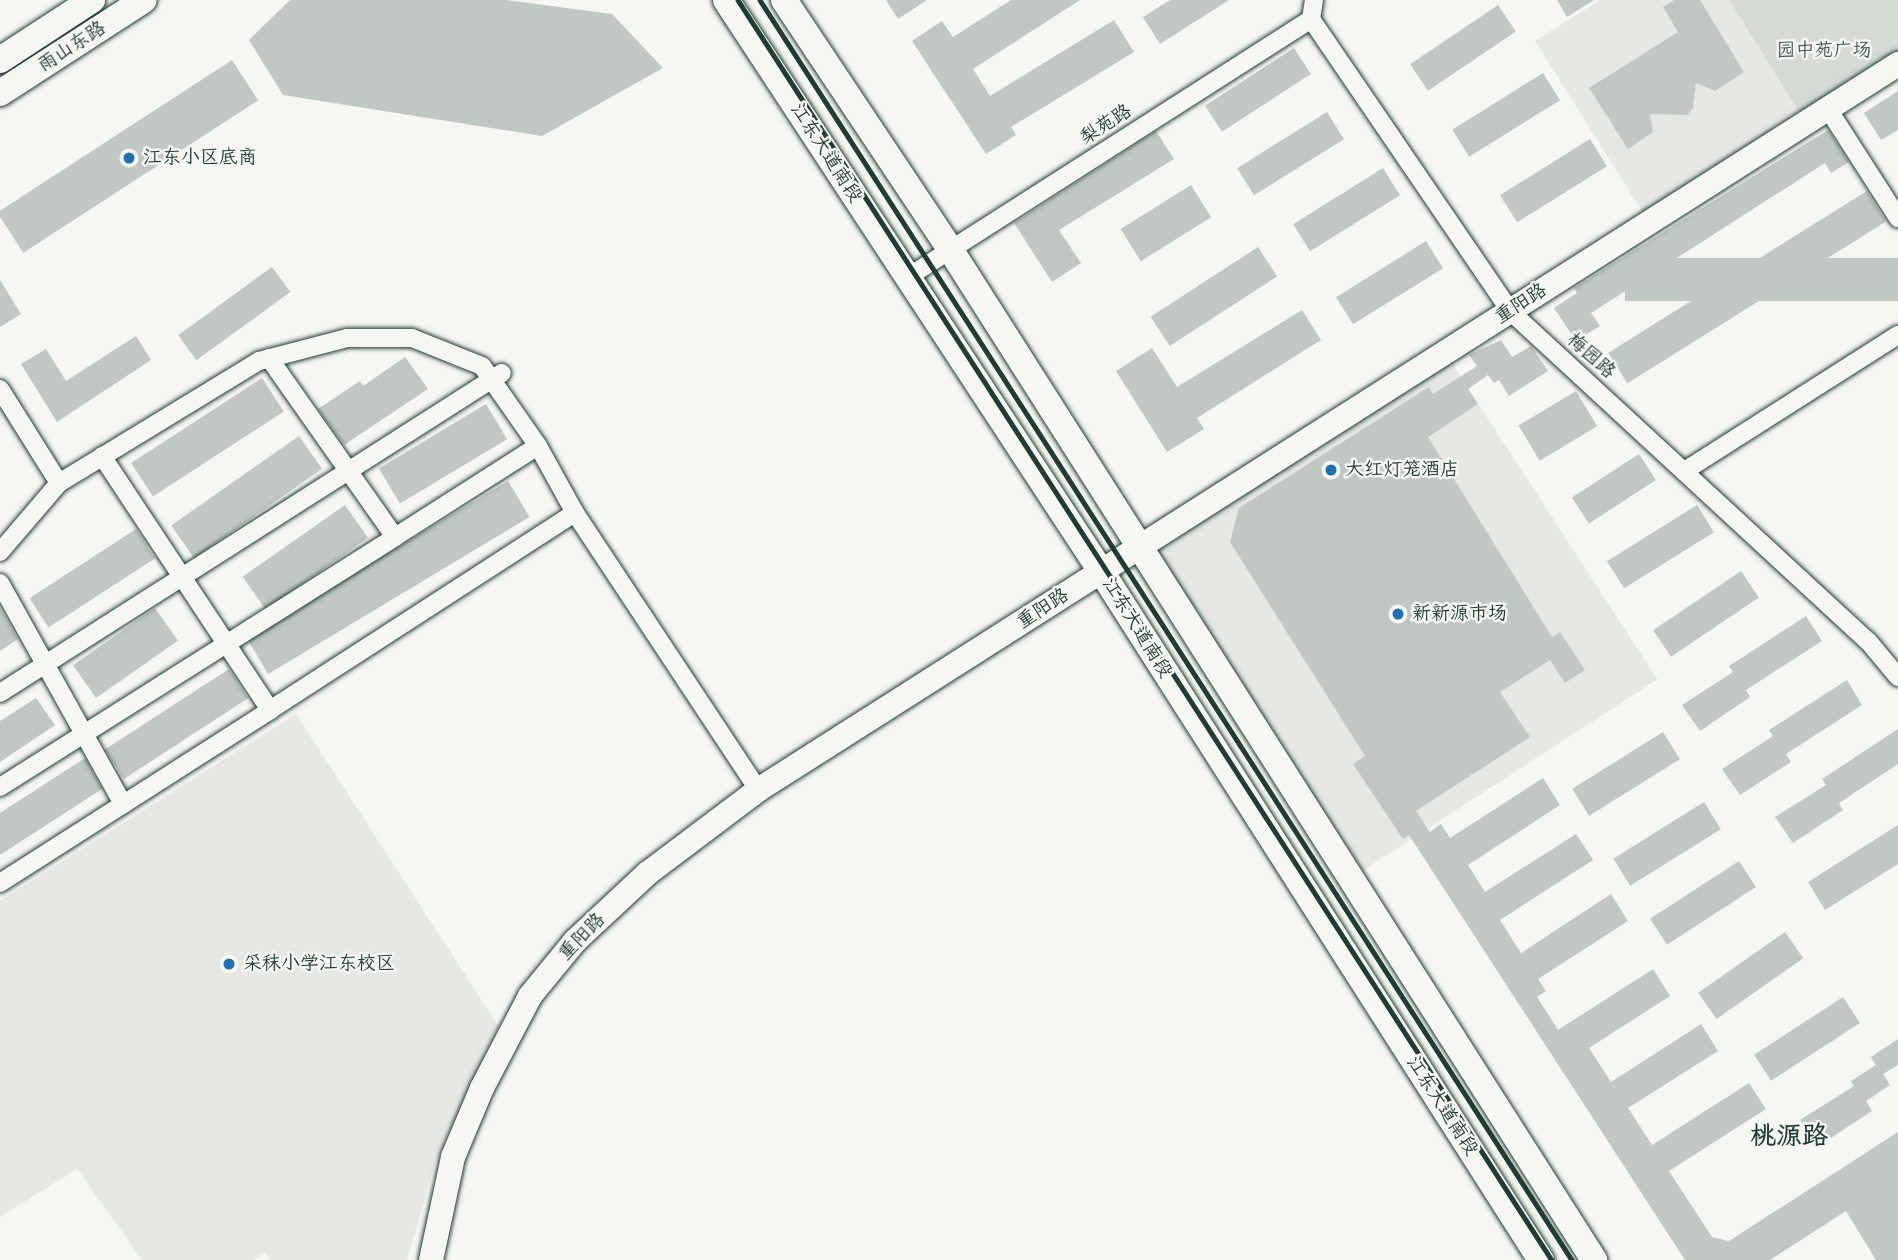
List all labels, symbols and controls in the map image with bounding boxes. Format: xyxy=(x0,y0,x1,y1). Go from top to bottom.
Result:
street label: 雨山东路 xyxy=(34,17,110,77)
park label: 园中苑广场 xyxy=(1777,40,1871,62)
street label: 江东大道南段 xyxy=(785,99,867,207)
street label: 梨苑路 xyxy=(1076,100,1136,150)
place label: 江东小区底商 xyxy=(143,147,257,169)
marker: 江东小区底商 xyxy=(121,150,137,166)
street label: 重阳路 xyxy=(1491,279,1551,329)
street label: 梅园路 xyxy=(1562,328,1620,384)
place label: 大红灯笼酒店 xyxy=(1345,459,1459,481)
marker: 大红灯笼酒店 xyxy=(1323,462,1339,478)
street label: 江东大道南段 xyxy=(1097,574,1177,682)
street label: 重阳路 xyxy=(1013,584,1073,634)
place label: 新新源市场 xyxy=(1412,603,1507,625)
marker: 新新源市场 xyxy=(1390,606,1406,622)
street label: 重阳路 xyxy=(554,909,610,965)
place label: 采秣小学江东校区 xyxy=(243,953,395,975)
marker: 采秣小学江东校区 xyxy=(221,956,237,972)
street label: 江东大道南段 xyxy=(1401,1052,1483,1160)
district label: 桃源路 xyxy=(1750,1121,1828,1153)

